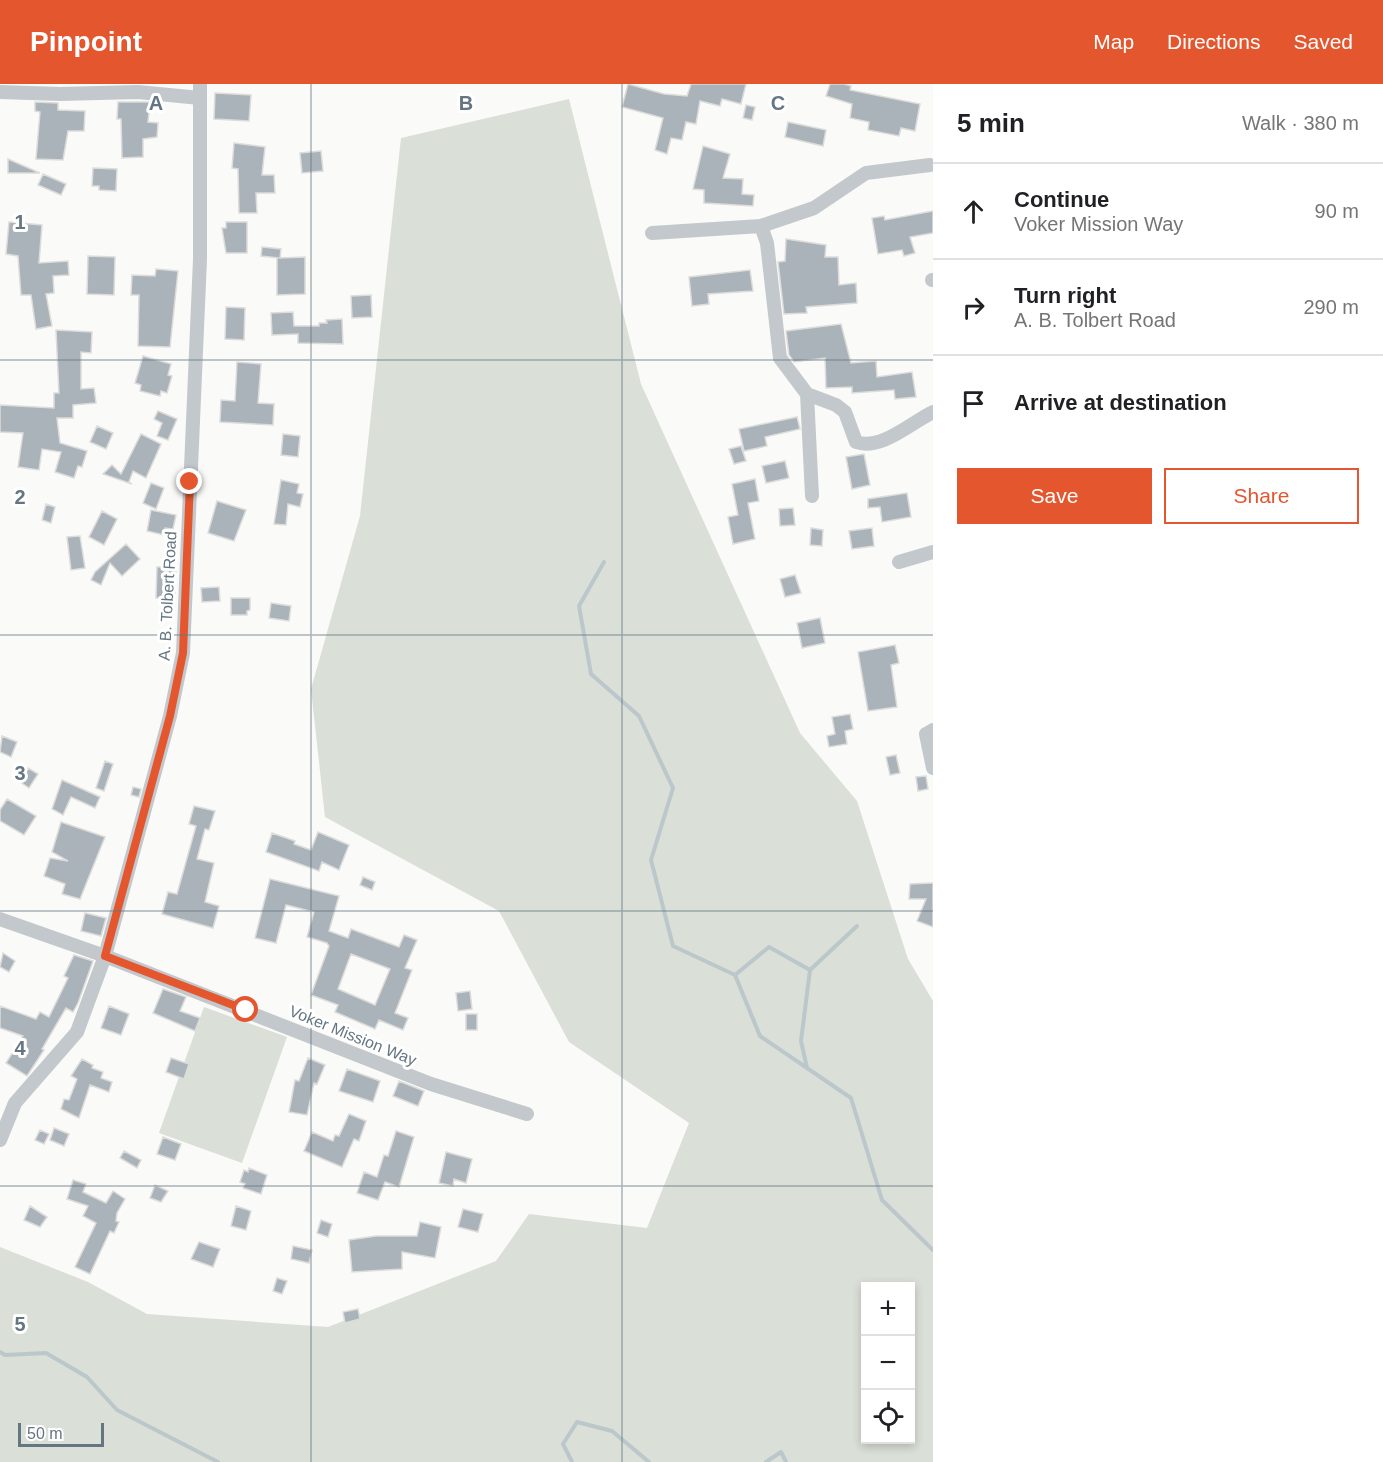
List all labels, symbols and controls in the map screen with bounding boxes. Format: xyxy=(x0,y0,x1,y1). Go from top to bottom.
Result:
text: Pinpoint xyxy=(30,26,142,57)
text: Map xyxy=(1093,30,1134,53)
text: Directions xyxy=(1167,30,1260,53)
text: Saved xyxy=(1293,30,1353,53)
text: A xyxy=(149,92,163,114)
text: B xyxy=(459,92,473,114)
text: C xyxy=(771,92,785,114)
text: 5 min xyxy=(957,108,1025,138)
text: Walk · 380 m xyxy=(1242,112,1359,134)
text: Continue xyxy=(1014,187,1109,212)
icon: ahead xyxy=(957,195,990,228)
text: 90 m xyxy=(1315,200,1359,222)
text: 1 xyxy=(14,211,26,233)
text: Voker Mission Way xyxy=(1014,213,1183,235)
text: Turn right xyxy=(1014,283,1116,308)
icon: right xyxy=(957,291,990,324)
text: 290 m xyxy=(1303,296,1359,318)
text: A. B. Tolbert Road xyxy=(1014,309,1176,331)
icon: arrive xyxy=(957,387,990,420)
text: Arrive at destination xyxy=(1014,390,1227,415)
route end xyxy=(176,468,202,494)
button: Save xyxy=(957,468,1152,524)
button: Share xyxy=(1164,468,1359,524)
text: 2 xyxy=(14,486,26,508)
street label: A. B. Tolbert Road xyxy=(156,531,179,661)
text: 3 xyxy=(14,762,26,784)
route start xyxy=(232,996,258,1022)
street label: Voker Mission Way xyxy=(287,1002,419,1069)
text: 4 xyxy=(14,1037,26,1059)
map controls xyxy=(861,1282,915,1444)
button: + xyxy=(861,1282,915,1336)
text: 5 xyxy=(14,1313,26,1335)
button: − xyxy=(861,1336,915,1390)
button: locate xyxy=(861,1390,915,1444)
scale bar xyxy=(18,1420,104,1448)
text: 50 m xyxy=(27,1425,63,1442)

